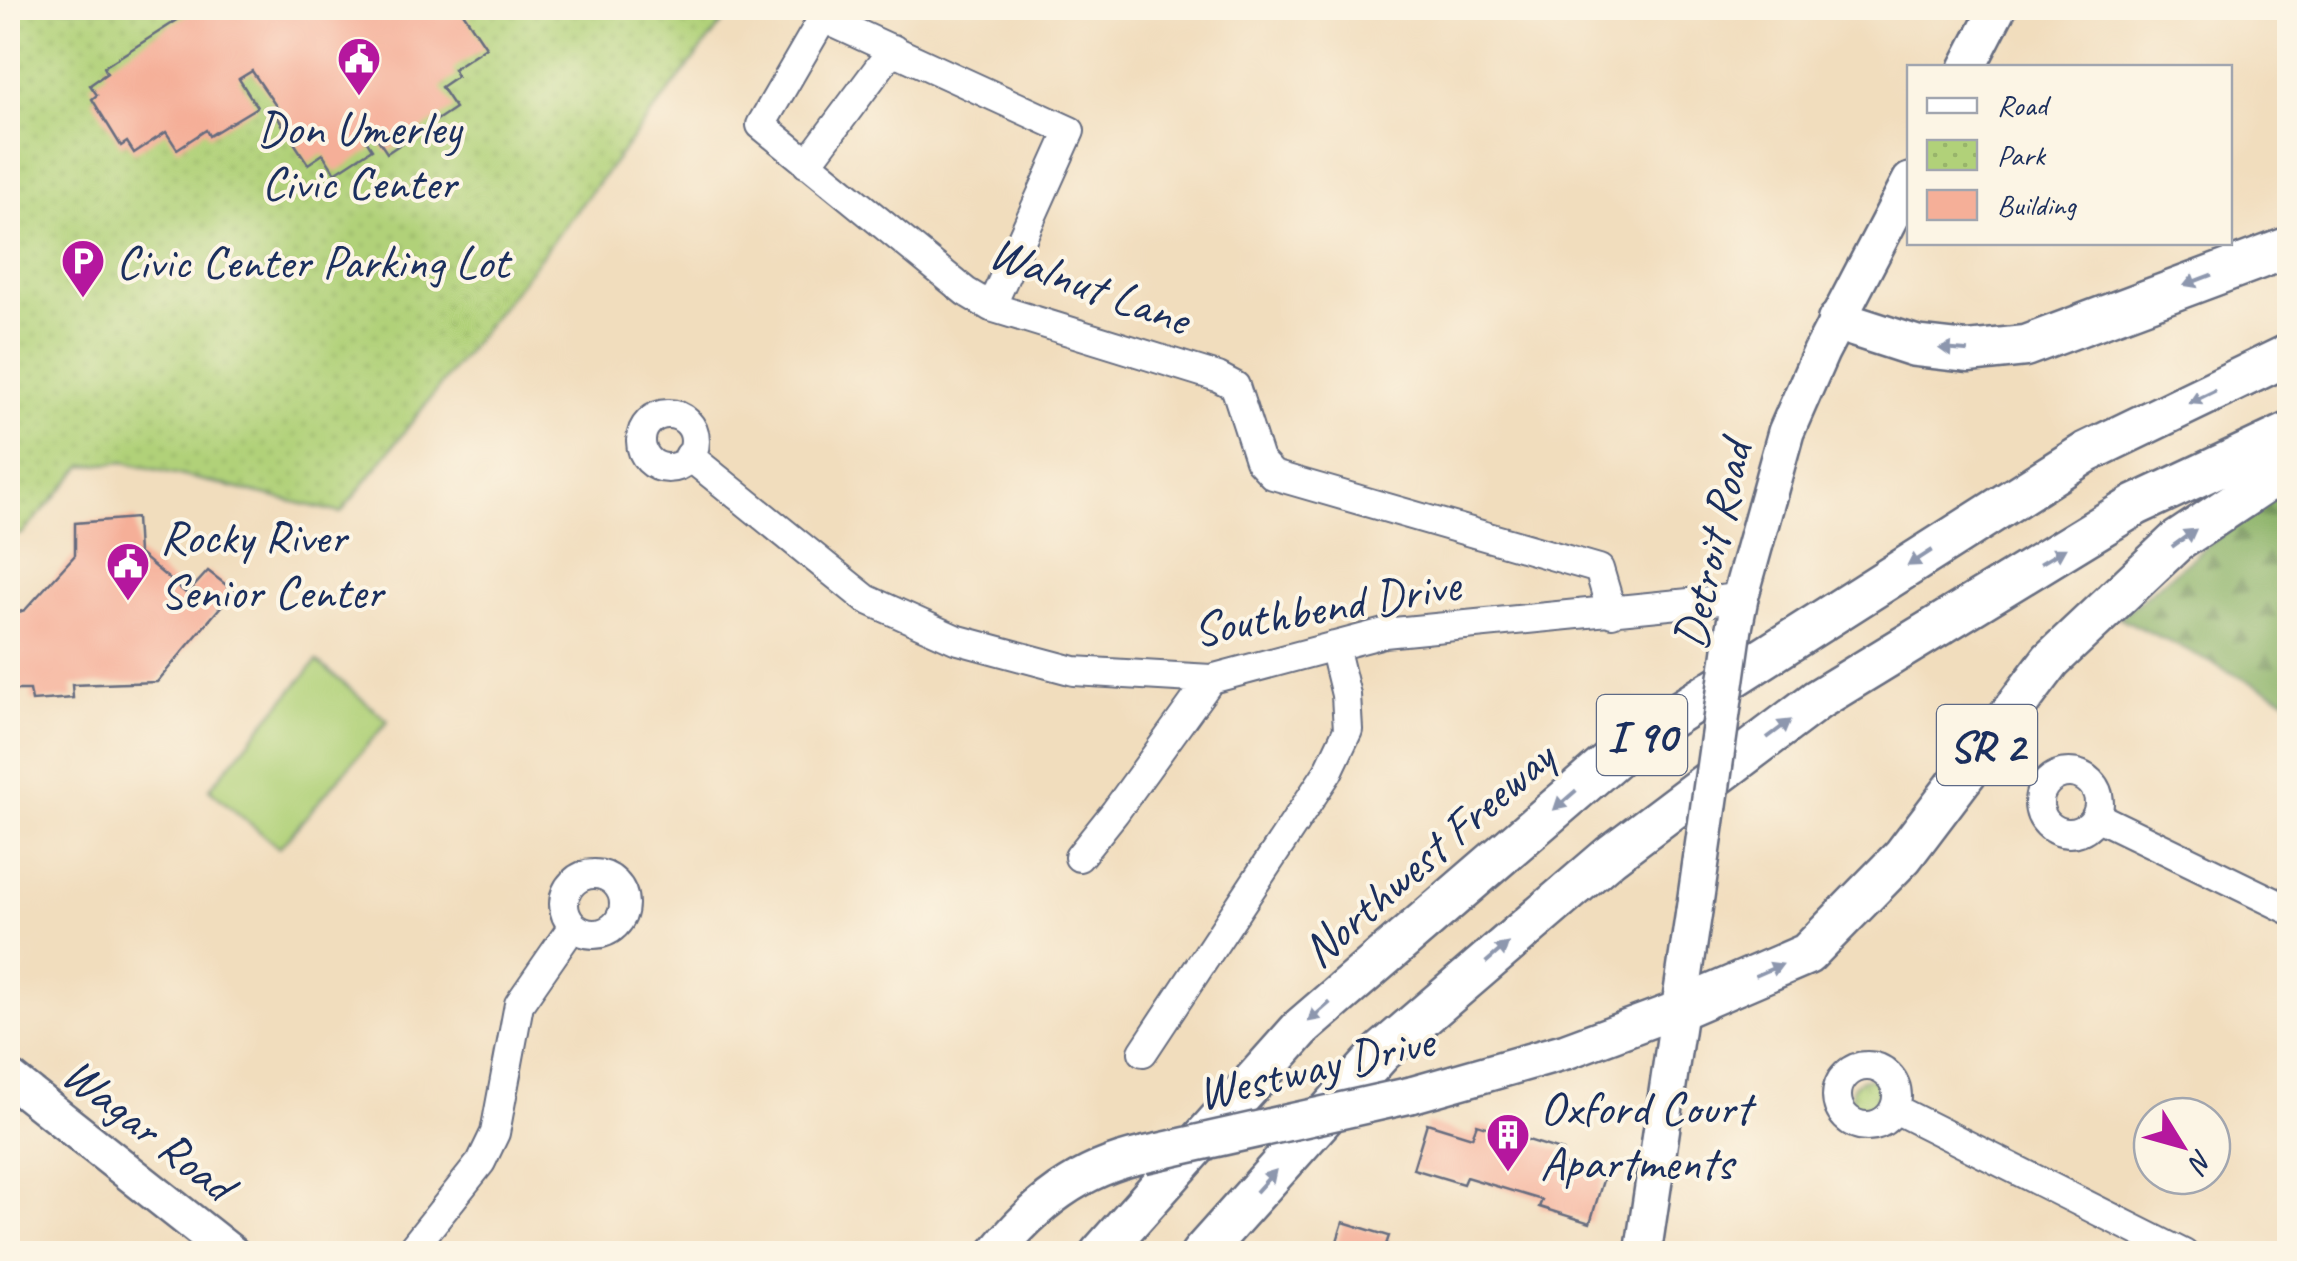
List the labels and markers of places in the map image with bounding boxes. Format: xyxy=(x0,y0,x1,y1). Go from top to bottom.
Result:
public building icon: Don Umerley Civic Center xyxy=(336,36,382,97)
place label: Don Umerley Civic Center xyxy=(257,98,465,213)
place label: Civic Center Parking Lot xyxy=(116,232,513,292)
parking icon: Civic Center Parking Lot xyxy=(60,238,106,299)
place label: Rocky River Senior Center xyxy=(160,507,387,622)
public building icon: Rocky River Senior Center xyxy=(105,541,151,602)
place label: Oxford Court Apartments xyxy=(1540,1078,1757,1193)
building icon: Oxford Court Apartments xyxy=(1485,1112,1531,1173)

